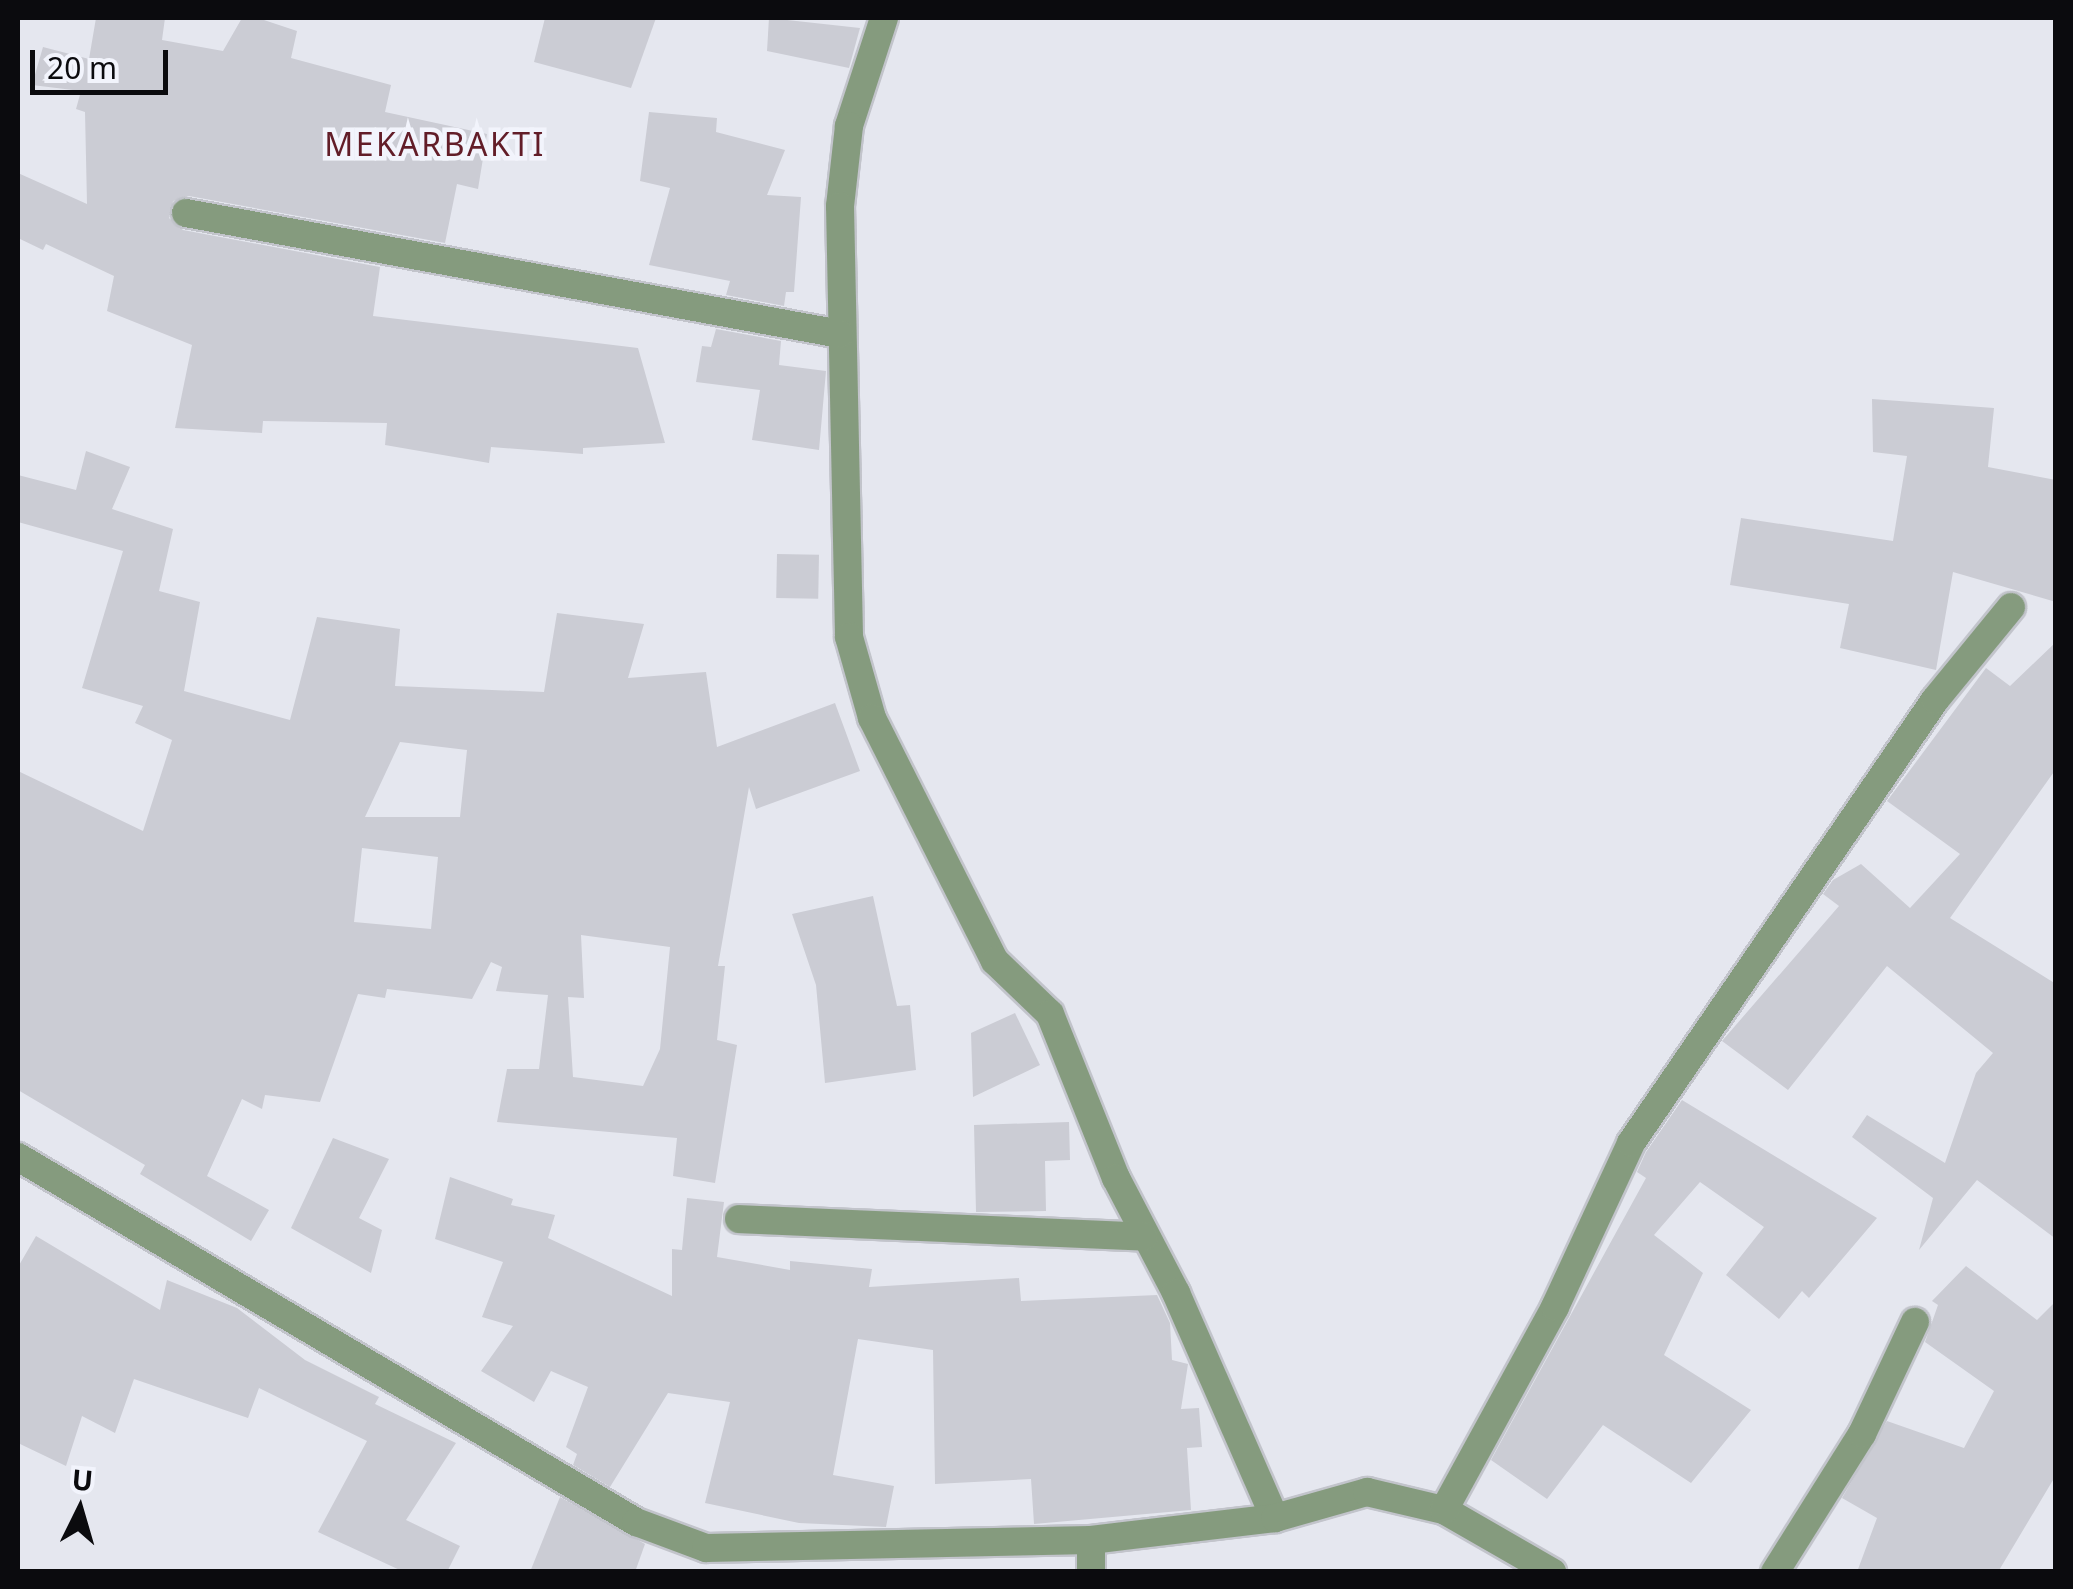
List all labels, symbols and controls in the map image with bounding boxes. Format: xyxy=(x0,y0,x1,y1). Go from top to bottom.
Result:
scale bar xyxy=(35,30,172,92)
text: 20 m xyxy=(47,47,117,88)
district label: MEKARBAKTI xyxy=(324,125,546,163)
north arrow xyxy=(30,1459,130,1559)
text: U xyxy=(70,1459,95,1499)

